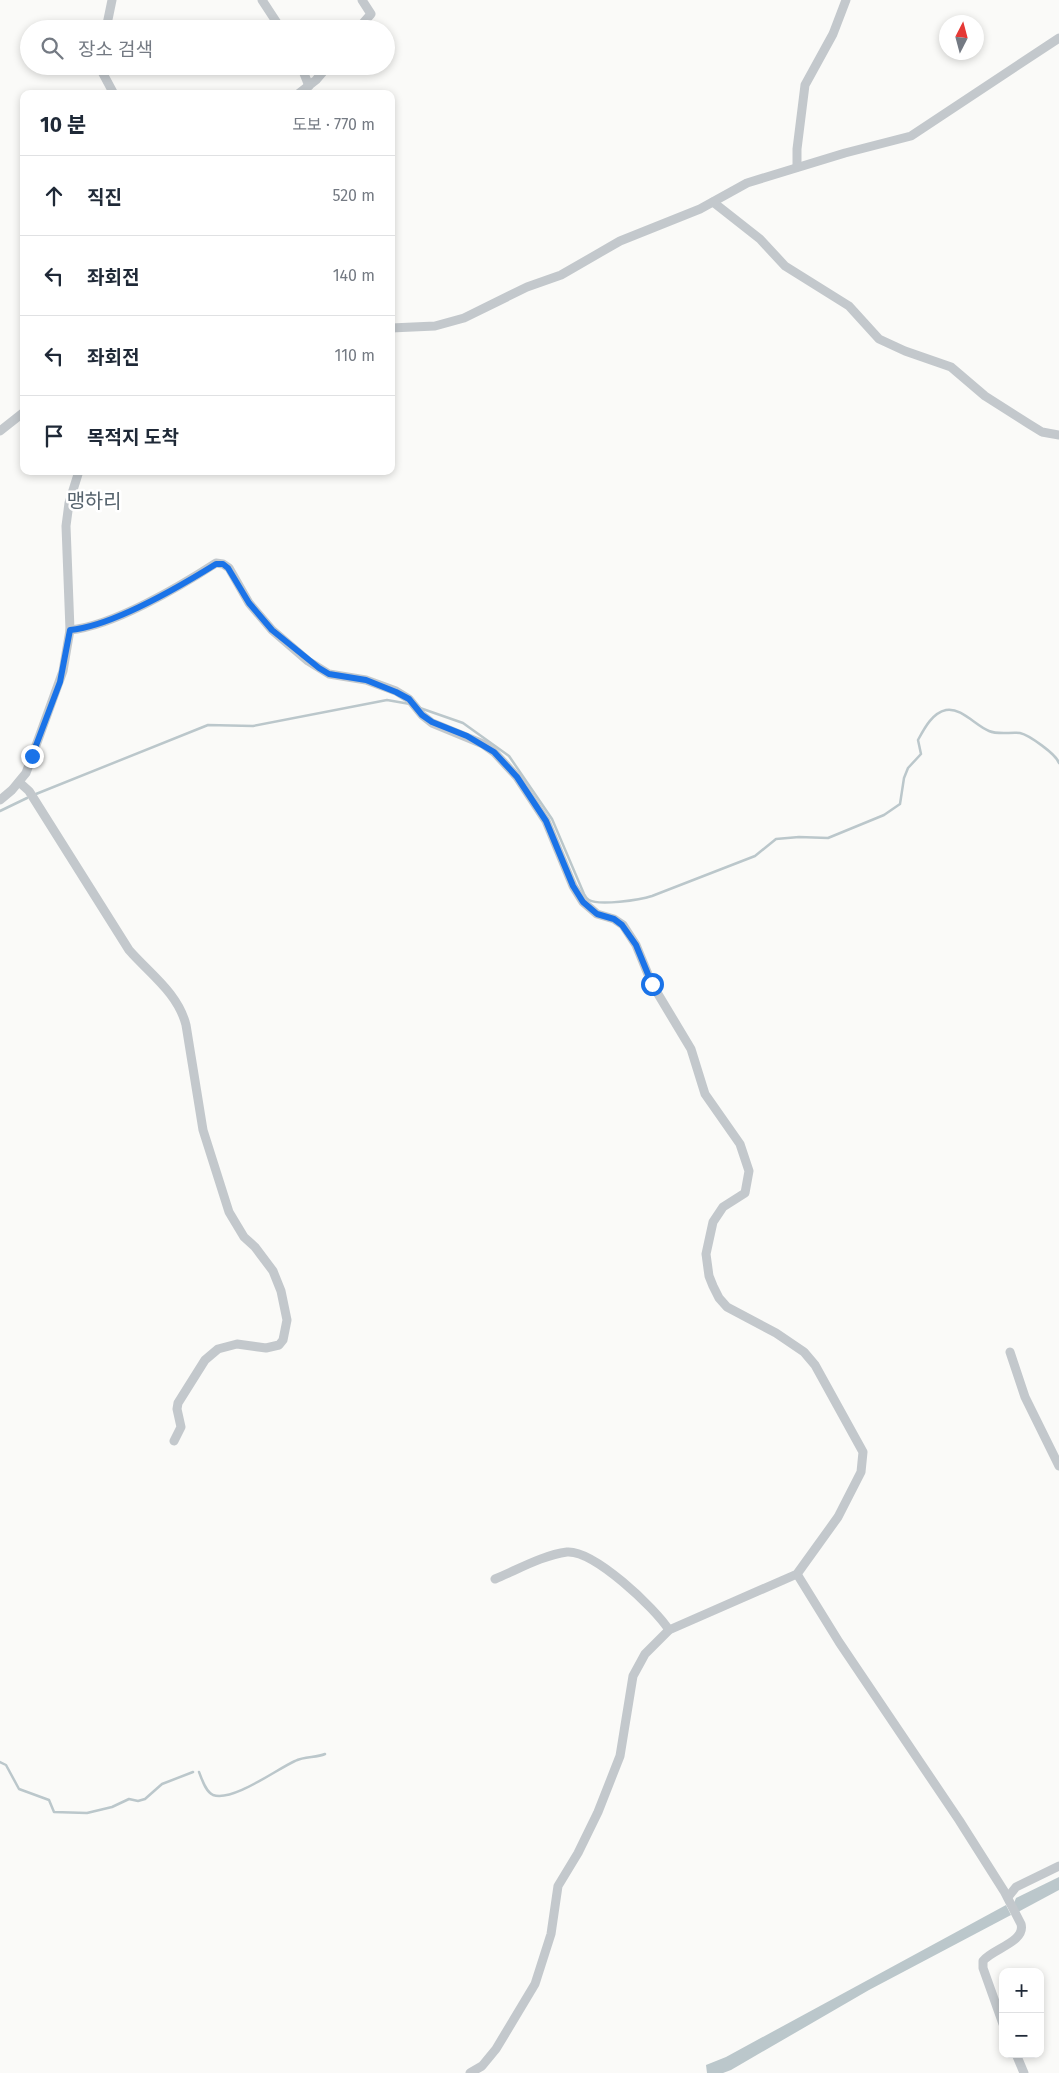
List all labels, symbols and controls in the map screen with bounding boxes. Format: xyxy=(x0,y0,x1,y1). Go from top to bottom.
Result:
north arrow xyxy=(939,15,984,60)
search box xyxy=(20,20,395,75)
icon: search xyxy=(38,34,66,62)
text: 장소 검색 xyxy=(78,38,153,61)
text: 10 분 xyxy=(40,112,86,138)
text: 도보 · 770 m xyxy=(292,115,375,134)
icon: ahead xyxy=(40,182,68,210)
text: 직진 xyxy=(87,186,122,209)
text: 520 m xyxy=(332,186,375,205)
icon: left xyxy=(40,262,68,290)
text: 좌회전 xyxy=(87,266,139,289)
text: 140 m xyxy=(333,266,375,285)
icon: left xyxy=(40,342,68,370)
text: 좌회전 xyxy=(87,346,139,369)
text: 110 m xyxy=(334,346,375,365)
icon: arrive xyxy=(40,422,68,450)
text: 목적지 도착 xyxy=(87,426,179,449)
district label: 맹하리 xyxy=(66,489,122,513)
route end xyxy=(21,745,44,768)
route start xyxy=(641,973,664,996)
map controls xyxy=(999,1968,1044,2058)
button: + xyxy=(999,1968,1044,2013)
button: − xyxy=(999,2013,1044,2058)

